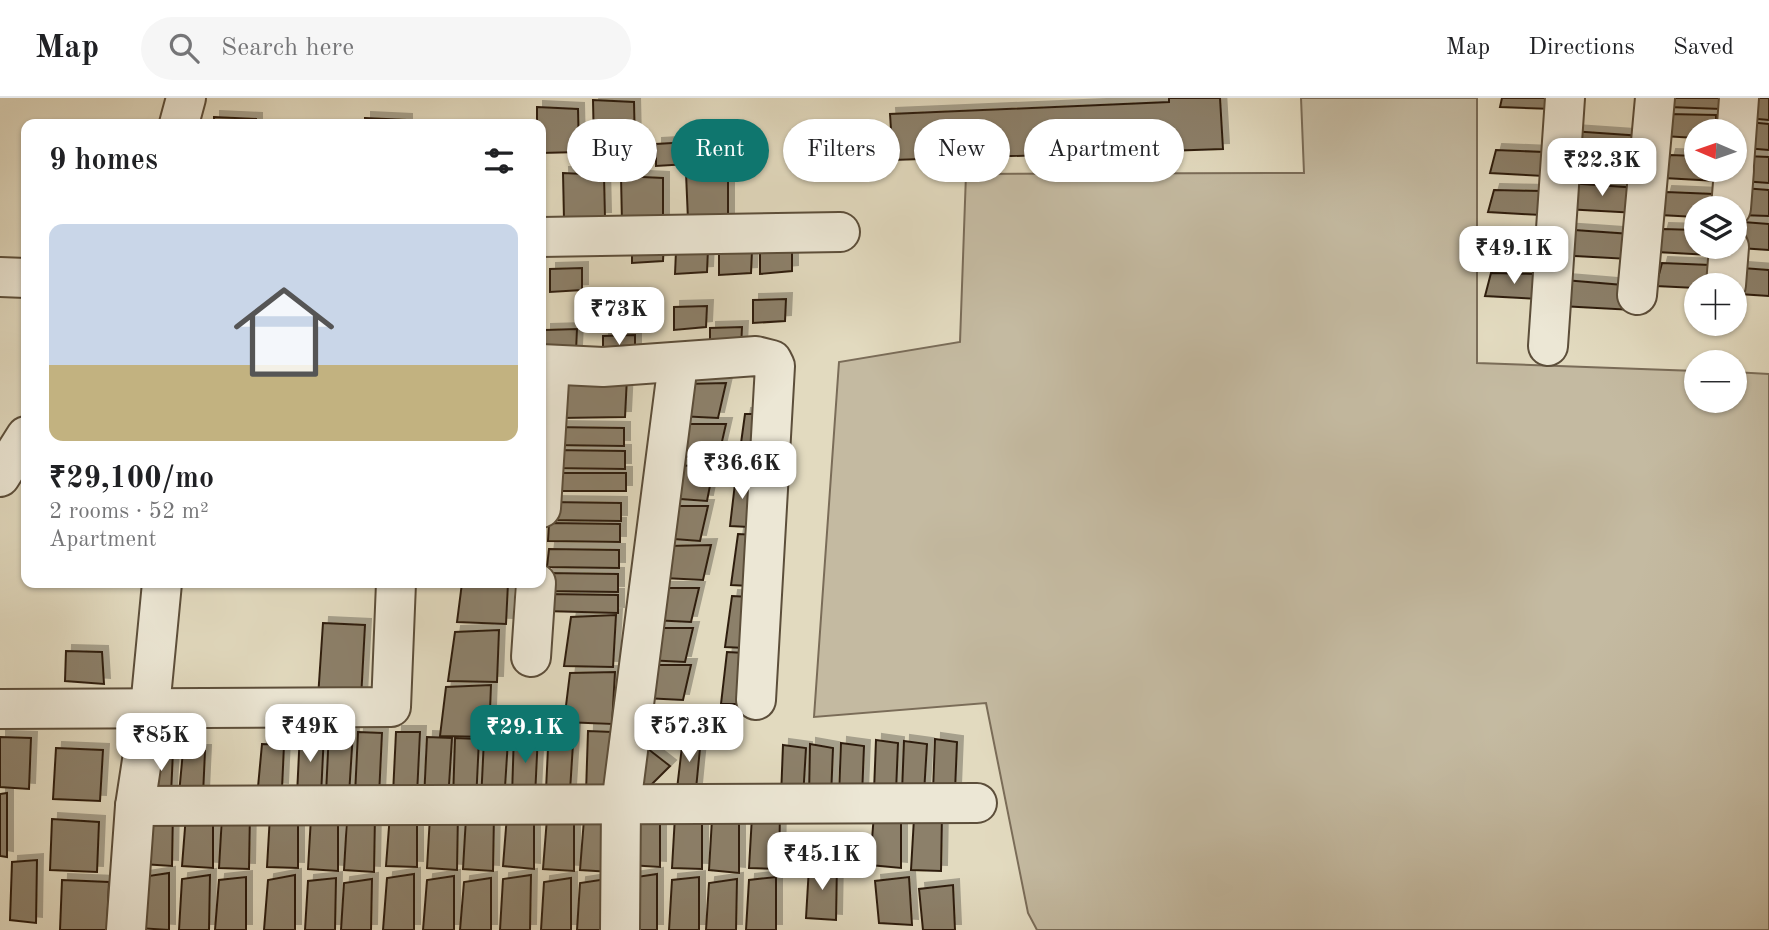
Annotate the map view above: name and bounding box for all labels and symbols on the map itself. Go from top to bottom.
north arrow [1684,119,1746,182]
pin: ₹22.3K [1545,139,1659,198]
pin: ₹49.1K [1457,226,1571,286]
pin: ₹73K [578,288,660,347]
pin: ₹36.6K [685,442,799,501]
pin: ₹49K [269,704,351,764]
pin: ₹57.3K [632,704,746,764]
pin: ₹29.1K [468,706,582,765]
pin: ₹85K [120,714,202,773]
pin: ₹45.1K [765,832,879,892]

